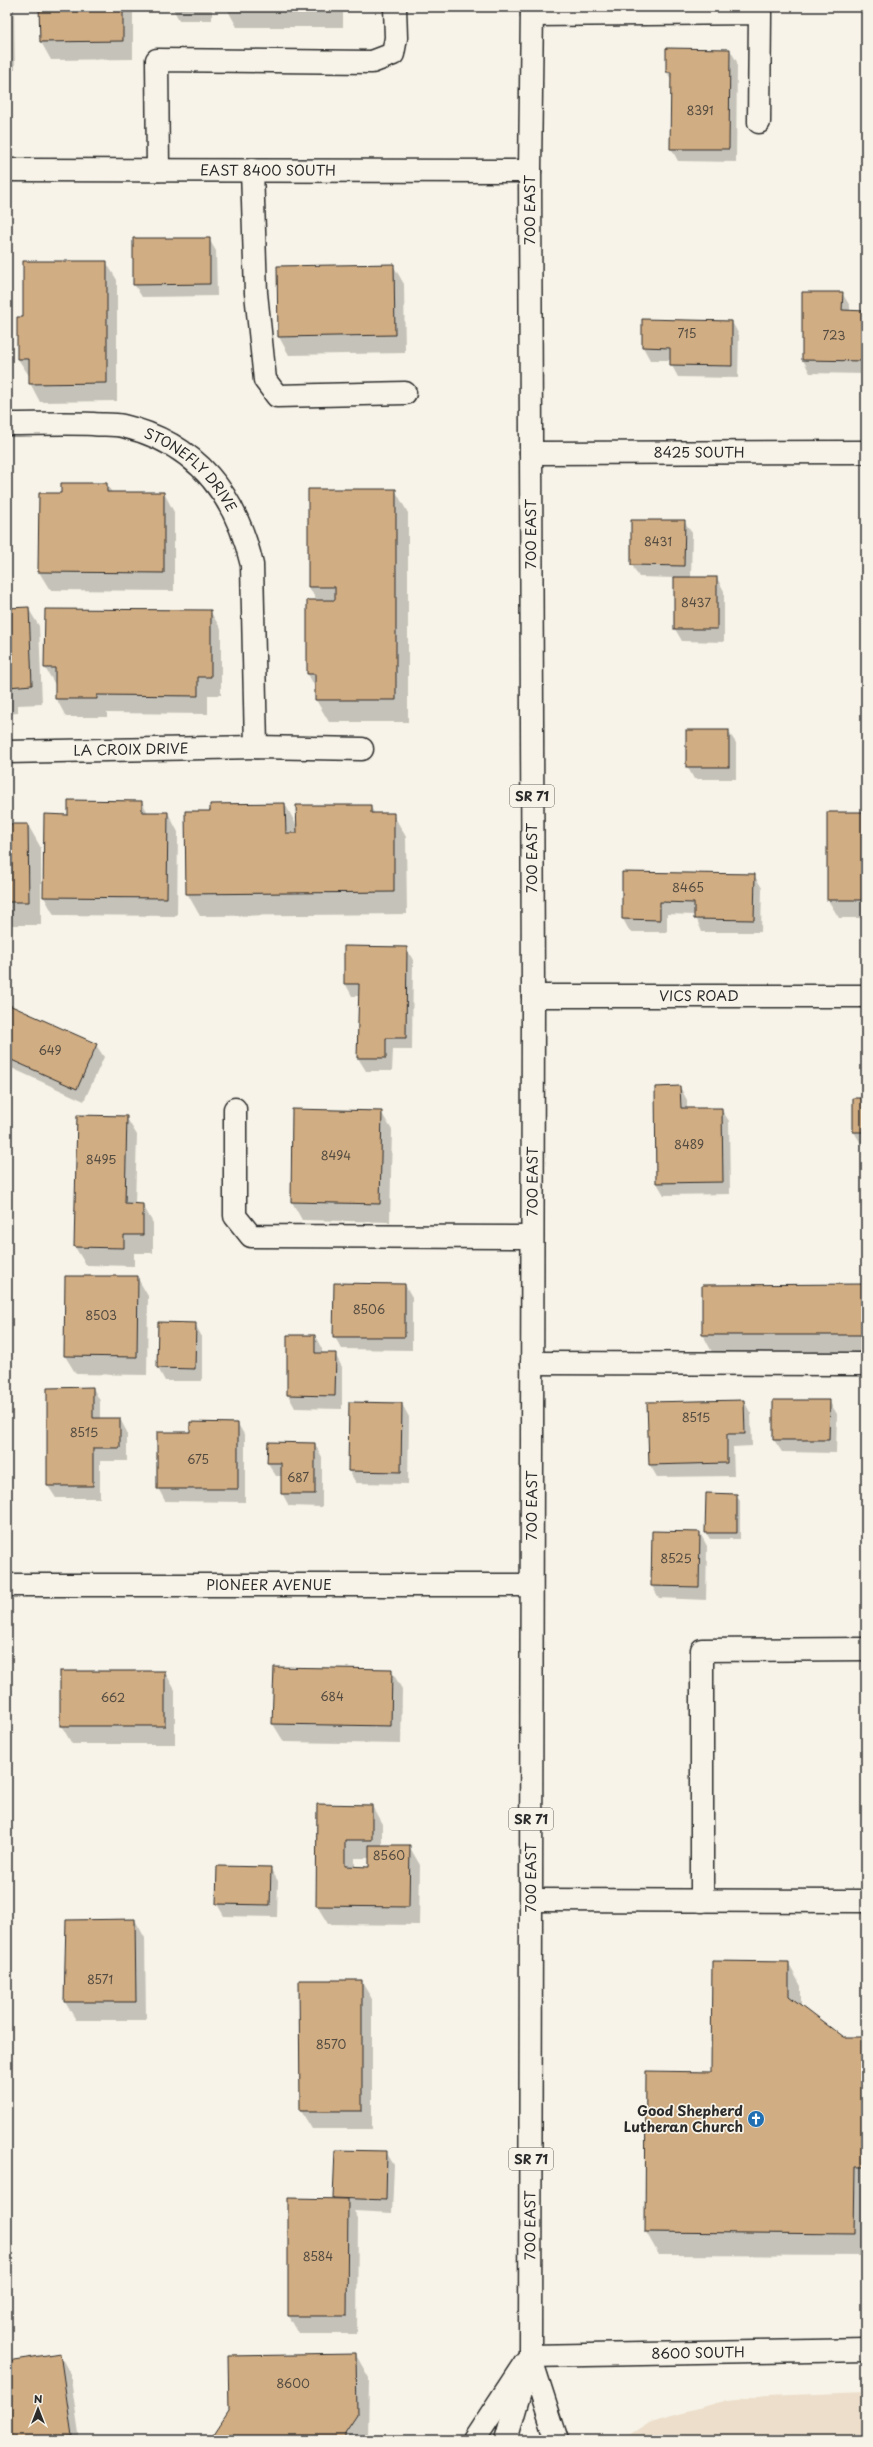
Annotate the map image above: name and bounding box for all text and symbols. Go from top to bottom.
house number: 8391 [687,101,713,119]
street label: EAST 8400 SOUTH [200,159,336,181]
street label: 700 EAST [519,175,540,245]
house number: 715 [678,324,696,342]
house number: 723 [822,326,846,344]
street label: STONEFLY DRIVE [141,422,242,515]
street label: 8425 SOUTH [653,441,745,463]
street label: 700 EAST [520,499,541,569]
house number: 8431 [644,532,672,550]
house number: 8437 [681,593,711,611]
street label: LA CROIX DRIVE [73,737,189,761]
road number: SR 71 [510,785,554,807]
street label: 700 EAST [521,823,542,893]
house number: 8465 [672,878,704,896]
street label: VICS ROAD [659,985,739,1006]
house number: 649 [38,1041,62,1059]
house number: 8489 [674,1135,704,1153]
house number: 8494 [321,1146,351,1164]
street label: 700 EAST [522,1146,543,1216]
house number: 8495 [86,1150,116,1168]
house number: 8506 [353,1300,385,1318]
house number: 8503 [85,1306,117,1324]
house number: 8515 [682,1408,710,1426]
house number: 8515 [70,1423,98,1441]
house number: 675 [187,1450,209,1468]
house number: 687 [287,1468,309,1486]
street label: 700 EAST [521,1470,542,1540]
house number: 8525 [660,1549,692,1567]
street label: PIONEER AVENUE [206,1574,332,1595]
house number: 684 [320,1687,344,1705]
house number: 662 [101,1688,125,1706]
road number: SR 71 [509,1808,553,1830]
street label: 700 EAST [520,1842,541,1912]
house number: 8560 [373,1846,405,1864]
house number: 8571 [87,1970,113,1988]
house number: 8570 [316,2035,346,2053]
place label: Good Shepherd Lutheran Church [624,2100,743,2137]
church icon: Good Shepherd Lutheran Church [746,2109,766,2129]
road number: SR 71 [509,2148,553,2170]
street label: 700 EAST [519,2190,540,2260]
house number: 8584 [303,2247,333,2265]
street label: 8600 SOUTH [651,2341,745,2364]
house number: 8600 [276,2374,310,2392]
north arrow [18,2389,58,2429]
text: N [34,2390,43,2407]

